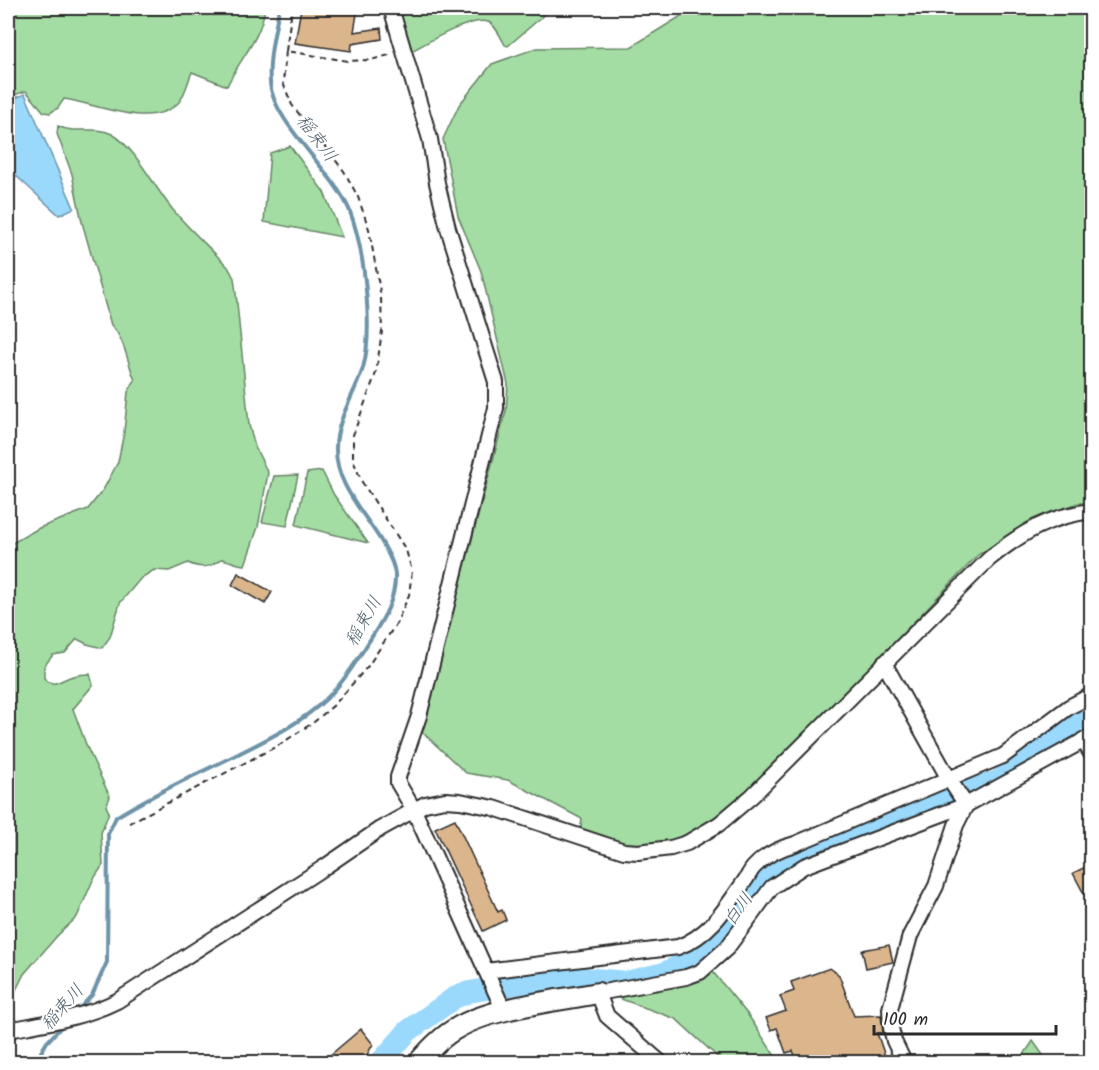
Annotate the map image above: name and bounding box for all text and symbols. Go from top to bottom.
water label: 稲束川 [288,109,344,169]
water label: 稲束川 [338,591,390,652]
water label: 白川 [717,887,762,933]
water label: 稲束川 [34,978,92,1038]
scale bar [874,998,1056,1036]
text: 100 m [883,1006,928,1035]

